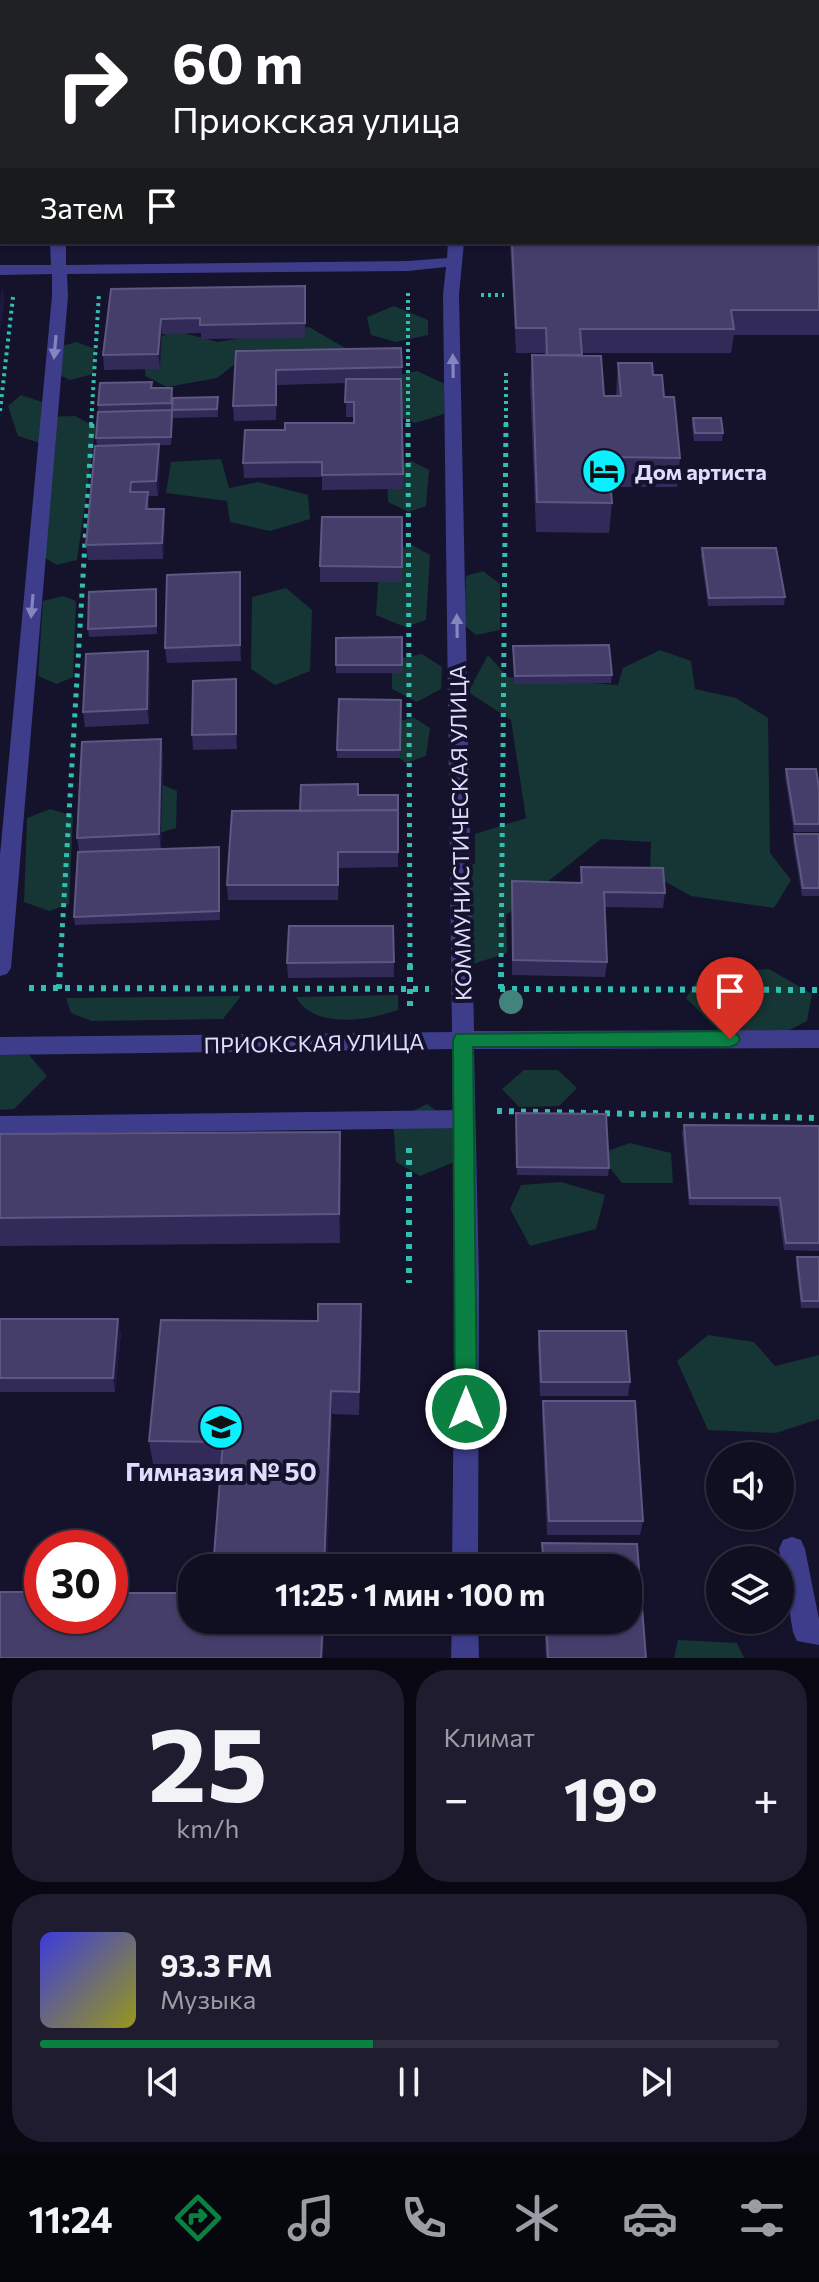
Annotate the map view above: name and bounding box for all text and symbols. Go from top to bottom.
text: 60 m [172,27,303,96]
icon: right [40,32,144,136]
text: Приокская улица [172,96,461,140]
icon: arrive [140,184,184,228]
text: Затем [40,188,124,225]
one-way arrow [48,335,61,360]
one-way arrow [447,353,459,378]
hotel icon: Дом артиста [580,447,628,495]
place label: Дом артиста [635,458,767,485]
one-way arrow [25,594,38,619]
one-way arrow [451,613,463,638]
street label: КОММУНИСТИЧЕСКАЯ УЛИЦА [444,665,476,1001]
pin [696,957,764,1039]
icon: arrive [708,969,752,1013]
street label: ПРИОКСКАЯ УЛИЦА [203,1028,425,1058]
position arrow [424,1367,508,1451]
school or university icon: Гимназия № 50 [197,1403,245,1451]
map controls [706,1442,794,1634]
button: sound [706,1442,794,1530]
place label: Гимназия № 50 [125,1455,317,1486]
speed limit sign: 30 [24,1530,128,1634]
button: layers [706,1546,794,1634]
text: 11:25 · 1 мин · 100 m [275,1575,545,1612]
text: 25 [148,1696,268,1823]
text: Климат [444,1721,535,1752]
text: 19° [564,1760,658,1833]
text: − [444,1770,469,1824]
text: + [753,1770,779,1824]
text: km/h [176,1812,239,1843]
text: 93.3 FM [160,1946,273,1983]
text: Музыка [160,1983,256,2014]
icon: previous [141,2060,185,2104]
icon: pause [387,2060,431,2104]
icon: next [634,2060,678,2104]
icon: directions [170,2190,226,2246]
icon: music [283,2190,339,2246]
icon: phone [396,2190,452,2246]
icon: climate [509,2190,565,2246]
icon: car [622,2190,678,2246]
icon: filters [734,2190,790,2246]
text: 11:24 [28,2196,113,2240]

